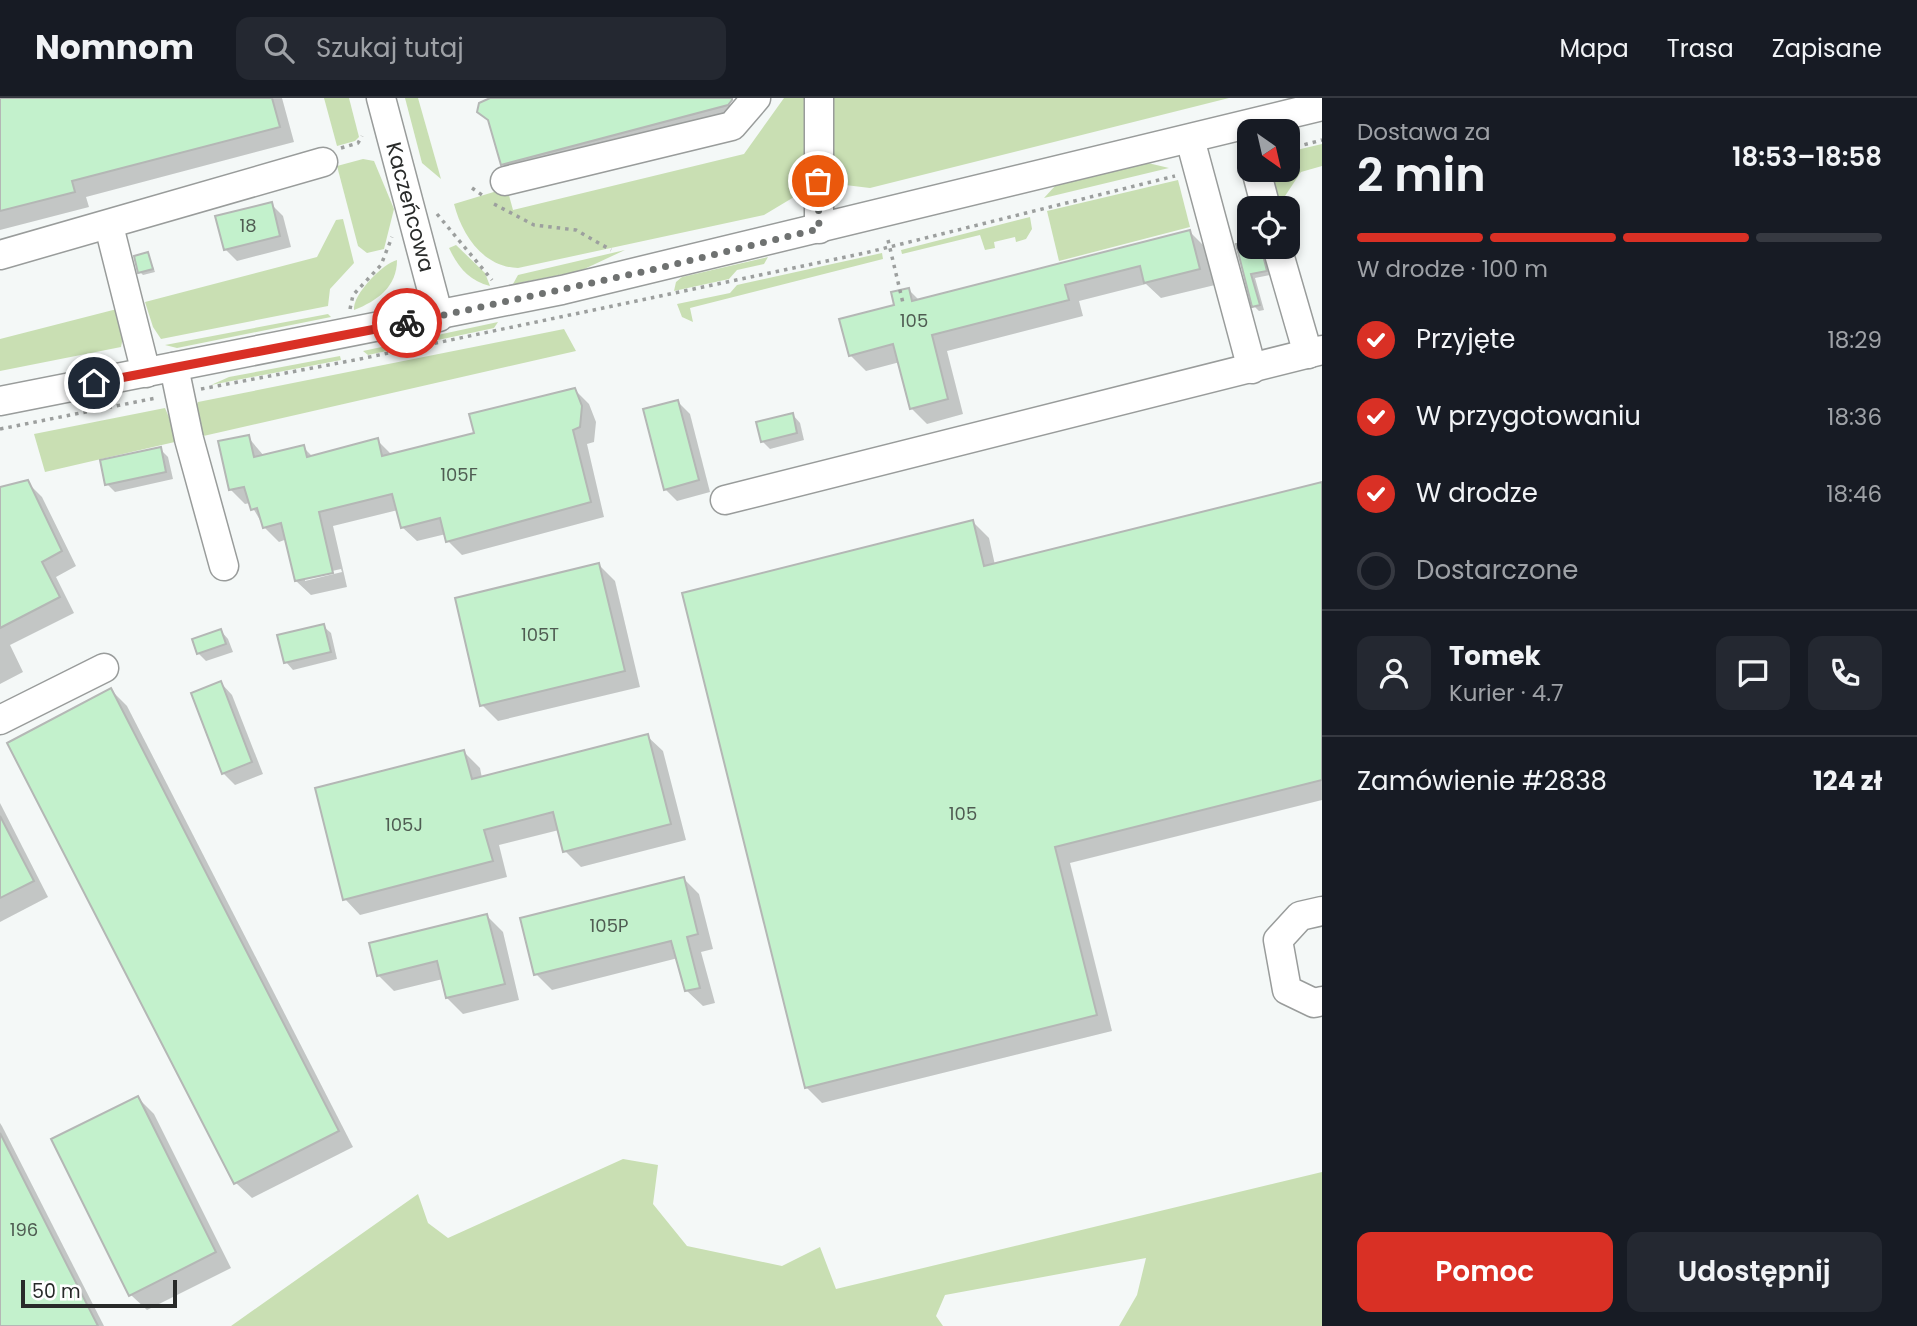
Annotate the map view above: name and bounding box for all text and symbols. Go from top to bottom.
search box [236,17,726,80]
text: Nomnom [35,24,194,71]
icon: search [260,29,298,67]
text: Szukaj tutaj [316,30,464,66]
text: Mapa [1559,32,1629,65]
text: Trasa [1667,32,1734,65]
text: Zapisane [1772,32,1882,65]
text: Dostawa za [1357,116,1490,148]
north arrow [1237,119,1300,182]
map controls [1237,119,1300,259]
street label: Kaczeńcowa [379,139,442,275]
text: 18:53–18:58 [1732,139,1882,175]
text: 2 min [1357,143,1486,207]
pin [788,151,848,211]
icon: bag [799,162,837,200]
button: locate [1237,196,1300,259]
house number: 18 [239,213,257,238]
text: W drodze · 100 m [1357,253,1548,285]
courier [372,288,442,358]
icon: bike [388,304,426,342]
house number: 105 [900,308,928,333]
icon: check [1357,321,1395,359]
text: Przyjęte [1416,321,1515,357]
text: 18:29 [1828,324,1882,356]
pin [64,353,124,413]
icon: home [75,364,113,402]
icon: check [1357,398,1395,436]
text: W przygotowaniu [1416,398,1641,434]
text: 18:36 [1827,401,1882,433]
house number: 105F [440,462,478,487]
icon: check [1357,475,1395,513]
text: W drodze [1416,475,1538,511]
text: 18:46 [1826,478,1882,510]
text: Dostarczone [1416,552,1578,588]
house number: 105T [521,622,559,647]
button: person [1357,636,1431,710]
button: chat [1716,636,1790,710]
button: phone [1808,636,1882,710]
text: Tomek [1449,638,1541,674]
text: Kurier · 4.7 [1449,677,1564,709]
text: Zamówienie #2838 [1357,763,1607,799]
text: 124 zł [1813,763,1882,799]
house number: 105 [949,801,977,826]
house number: 105J [385,812,423,837]
house number: 105P [590,913,628,938]
house number: 196 [10,1217,38,1242]
button: Pomoc [1357,1232,1613,1312]
button: Udostępnij [1627,1232,1882,1312]
scale bar [21,1277,177,1309]
text: 50 m [32,1278,81,1305]

